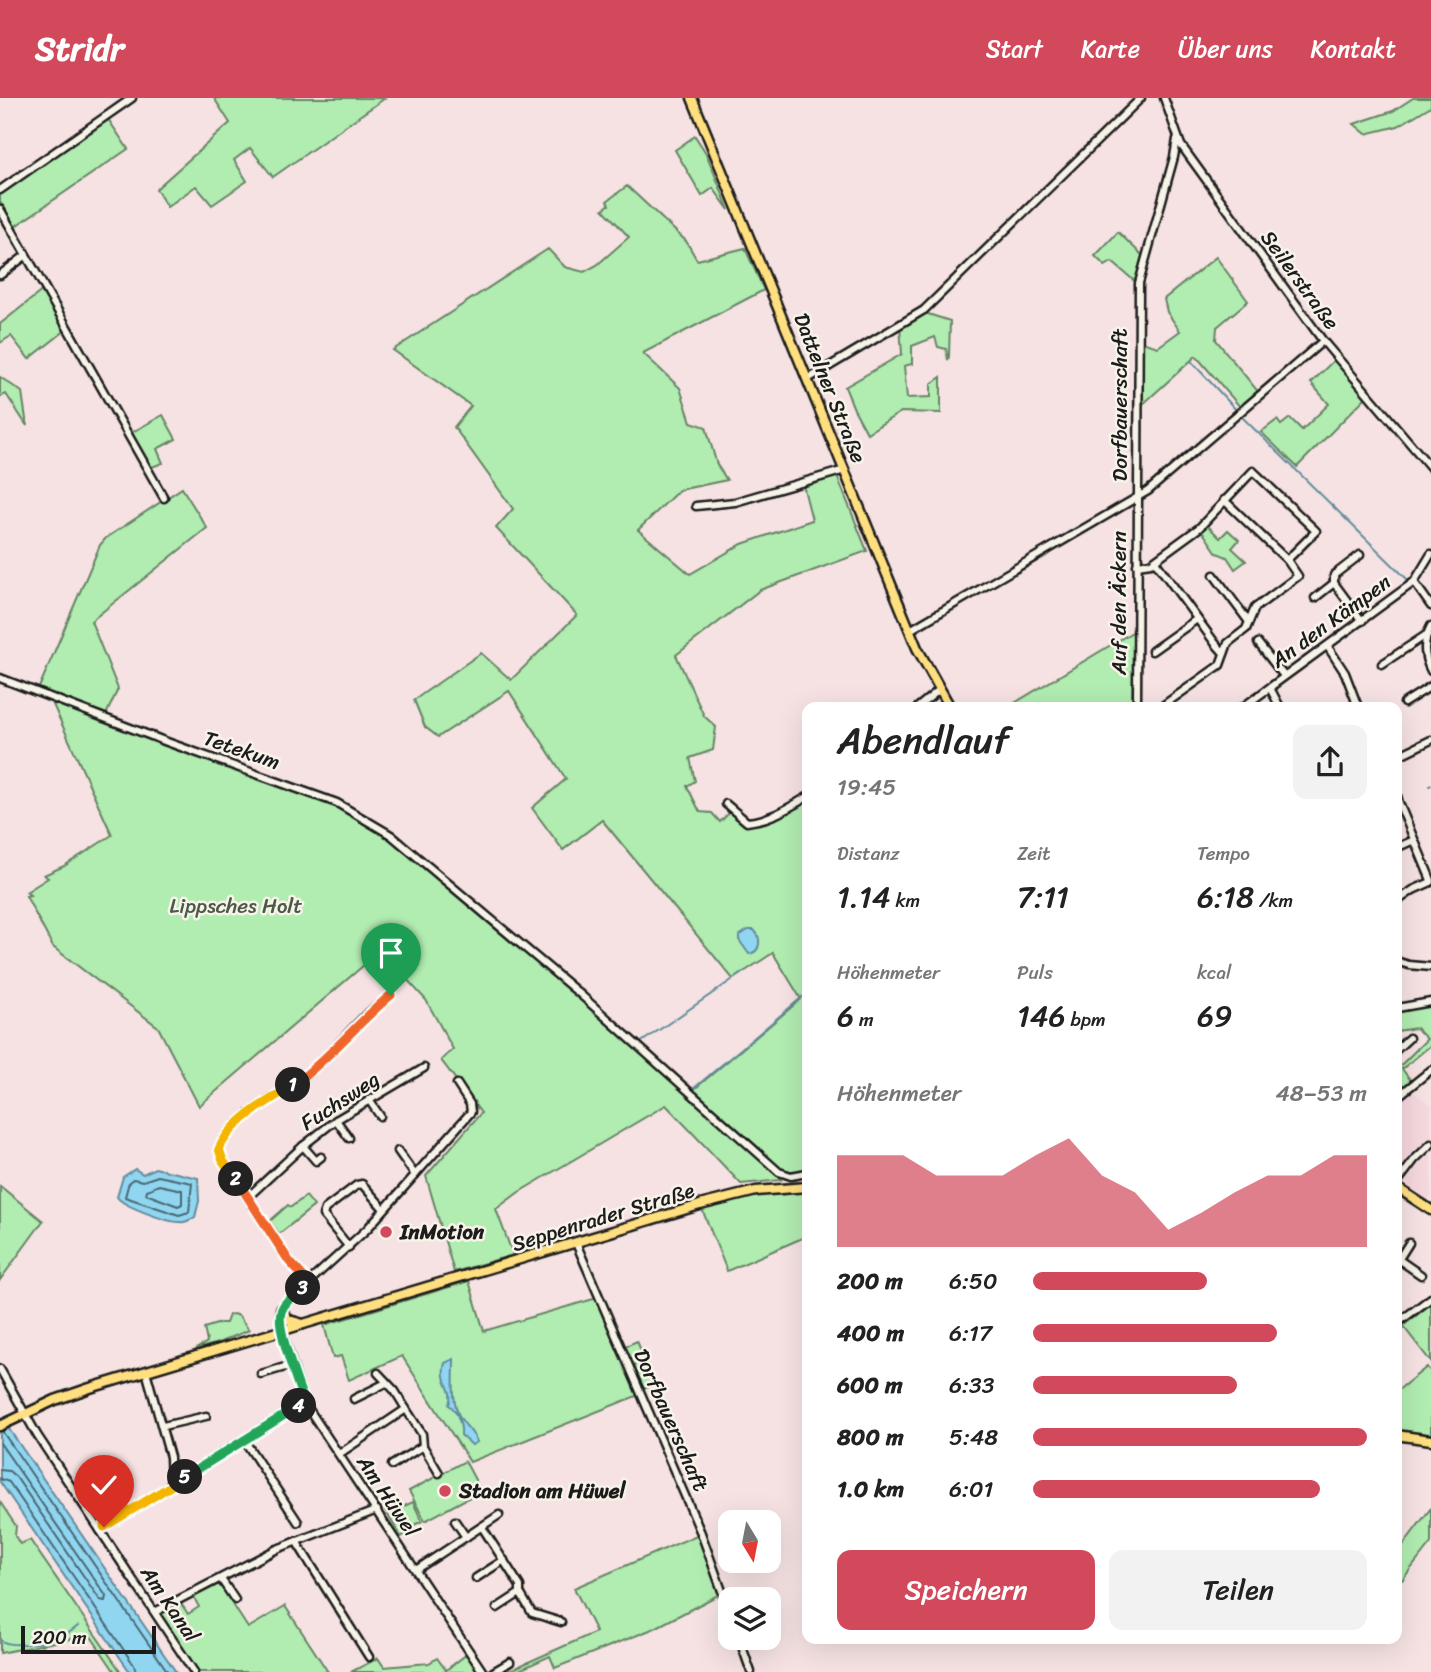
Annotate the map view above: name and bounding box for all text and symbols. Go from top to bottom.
text: Stridr [35,20,124,78]
text: Start [986,28,1043,70]
text: Karte [1081,28,1140,70]
text: Über uns [1178,28,1273,70]
text: Kontakt [1311,28,1396,70]
street label: Seilerstraße [1250,222,1350,339]
street label: Dattelner Straße [782,307,878,469]
street label: Dorfbauerschaft [1101,328,1139,481]
street label: Auf den Äckern [1100,531,1138,676]
street label: An den Kämpen [1262,564,1400,679]
text: Abendlauf [837,707,1010,774]
street label: Tetekum [198,719,286,781]
button: share [1293,725,1367,799]
text: 19:45 [837,767,896,808]
text: Distanz [837,837,900,870]
text: Zeit [1017,837,1051,870]
text: Tempo [1197,837,1250,870]
text: 1.14 [837,870,891,924]
text: 7:11 [1017,870,1069,924]
text: 6:18 [1197,870,1254,924]
text: km [891,884,920,917]
text: /km [1254,884,1293,917]
park label: Lippsches Holt [169,887,303,925]
pin [361,923,421,995]
icon: arrive [372,934,410,972]
text: Höhenmeter [837,956,940,989]
text: Puls [1017,956,1053,989]
text: kcal [1197,956,1232,989]
text: 6 [837,989,854,1043]
text: 146 [1017,989,1066,1043]
text: 69 [1197,989,1232,1043]
text: m [854,1003,874,1036]
text: bpm [1066,1003,1106,1036]
street label: Fuchsweg [292,1061,388,1141]
pin: 1 [276,1068,310,1102]
text: 1 [288,1068,297,1101]
text: Höhenmeter [837,1073,961,1114]
text: 48–53 m [1275,1073,1367,1114]
pin: 2 [218,1162,254,1196]
text: 2 [230,1162,241,1195]
street label: Seppenrader Straße [507,1171,699,1263]
place label: InMotion [399,1213,485,1251]
marker: InMotion [378,1224,394,1240]
text: 200 m [837,1261,903,1302]
text: 6:50 [949,1261,998,1302]
pin: 3 [286,1270,320,1306]
text: 3 [297,1271,308,1304]
text: 400 m [837,1313,904,1354]
text: 6:17 [949,1313,992,1354]
street label: Dorfbauerschaft [623,1342,720,1498]
text: 600 m [837,1365,903,1406]
text: 6:33 [949,1365,994,1406]
pin: 4 [282,1388,316,1424]
text: 4 [293,1389,304,1422]
text: 800 m [837,1417,904,1458]
text: 5:48 [949,1417,998,1458]
street label: Am Hüwel [346,1446,430,1546]
pin [74,1455,134,1527]
pin: 5 [168,1460,202,1494]
text: 5 [179,1460,190,1493]
icon: check [85,1466,123,1504]
text: 1.0 km [837,1469,904,1510]
text: 6:01 [949,1469,993,1510]
place label: Stadion am Hüwel [458,1472,627,1510]
marker: Stadion am Hüwel [437,1483,453,1499]
north arrow [718,1510,780,1573]
map controls [718,1510,781,1650]
button: Speichern [837,1550,1095,1630]
button: Teilen [1109,1550,1367,1630]
street label: Am Kanal [129,1557,211,1651]
button: layers [718,1587,781,1650]
text: 200 m [32,1621,87,1654]
scale bar [21,1623,156,1655]

